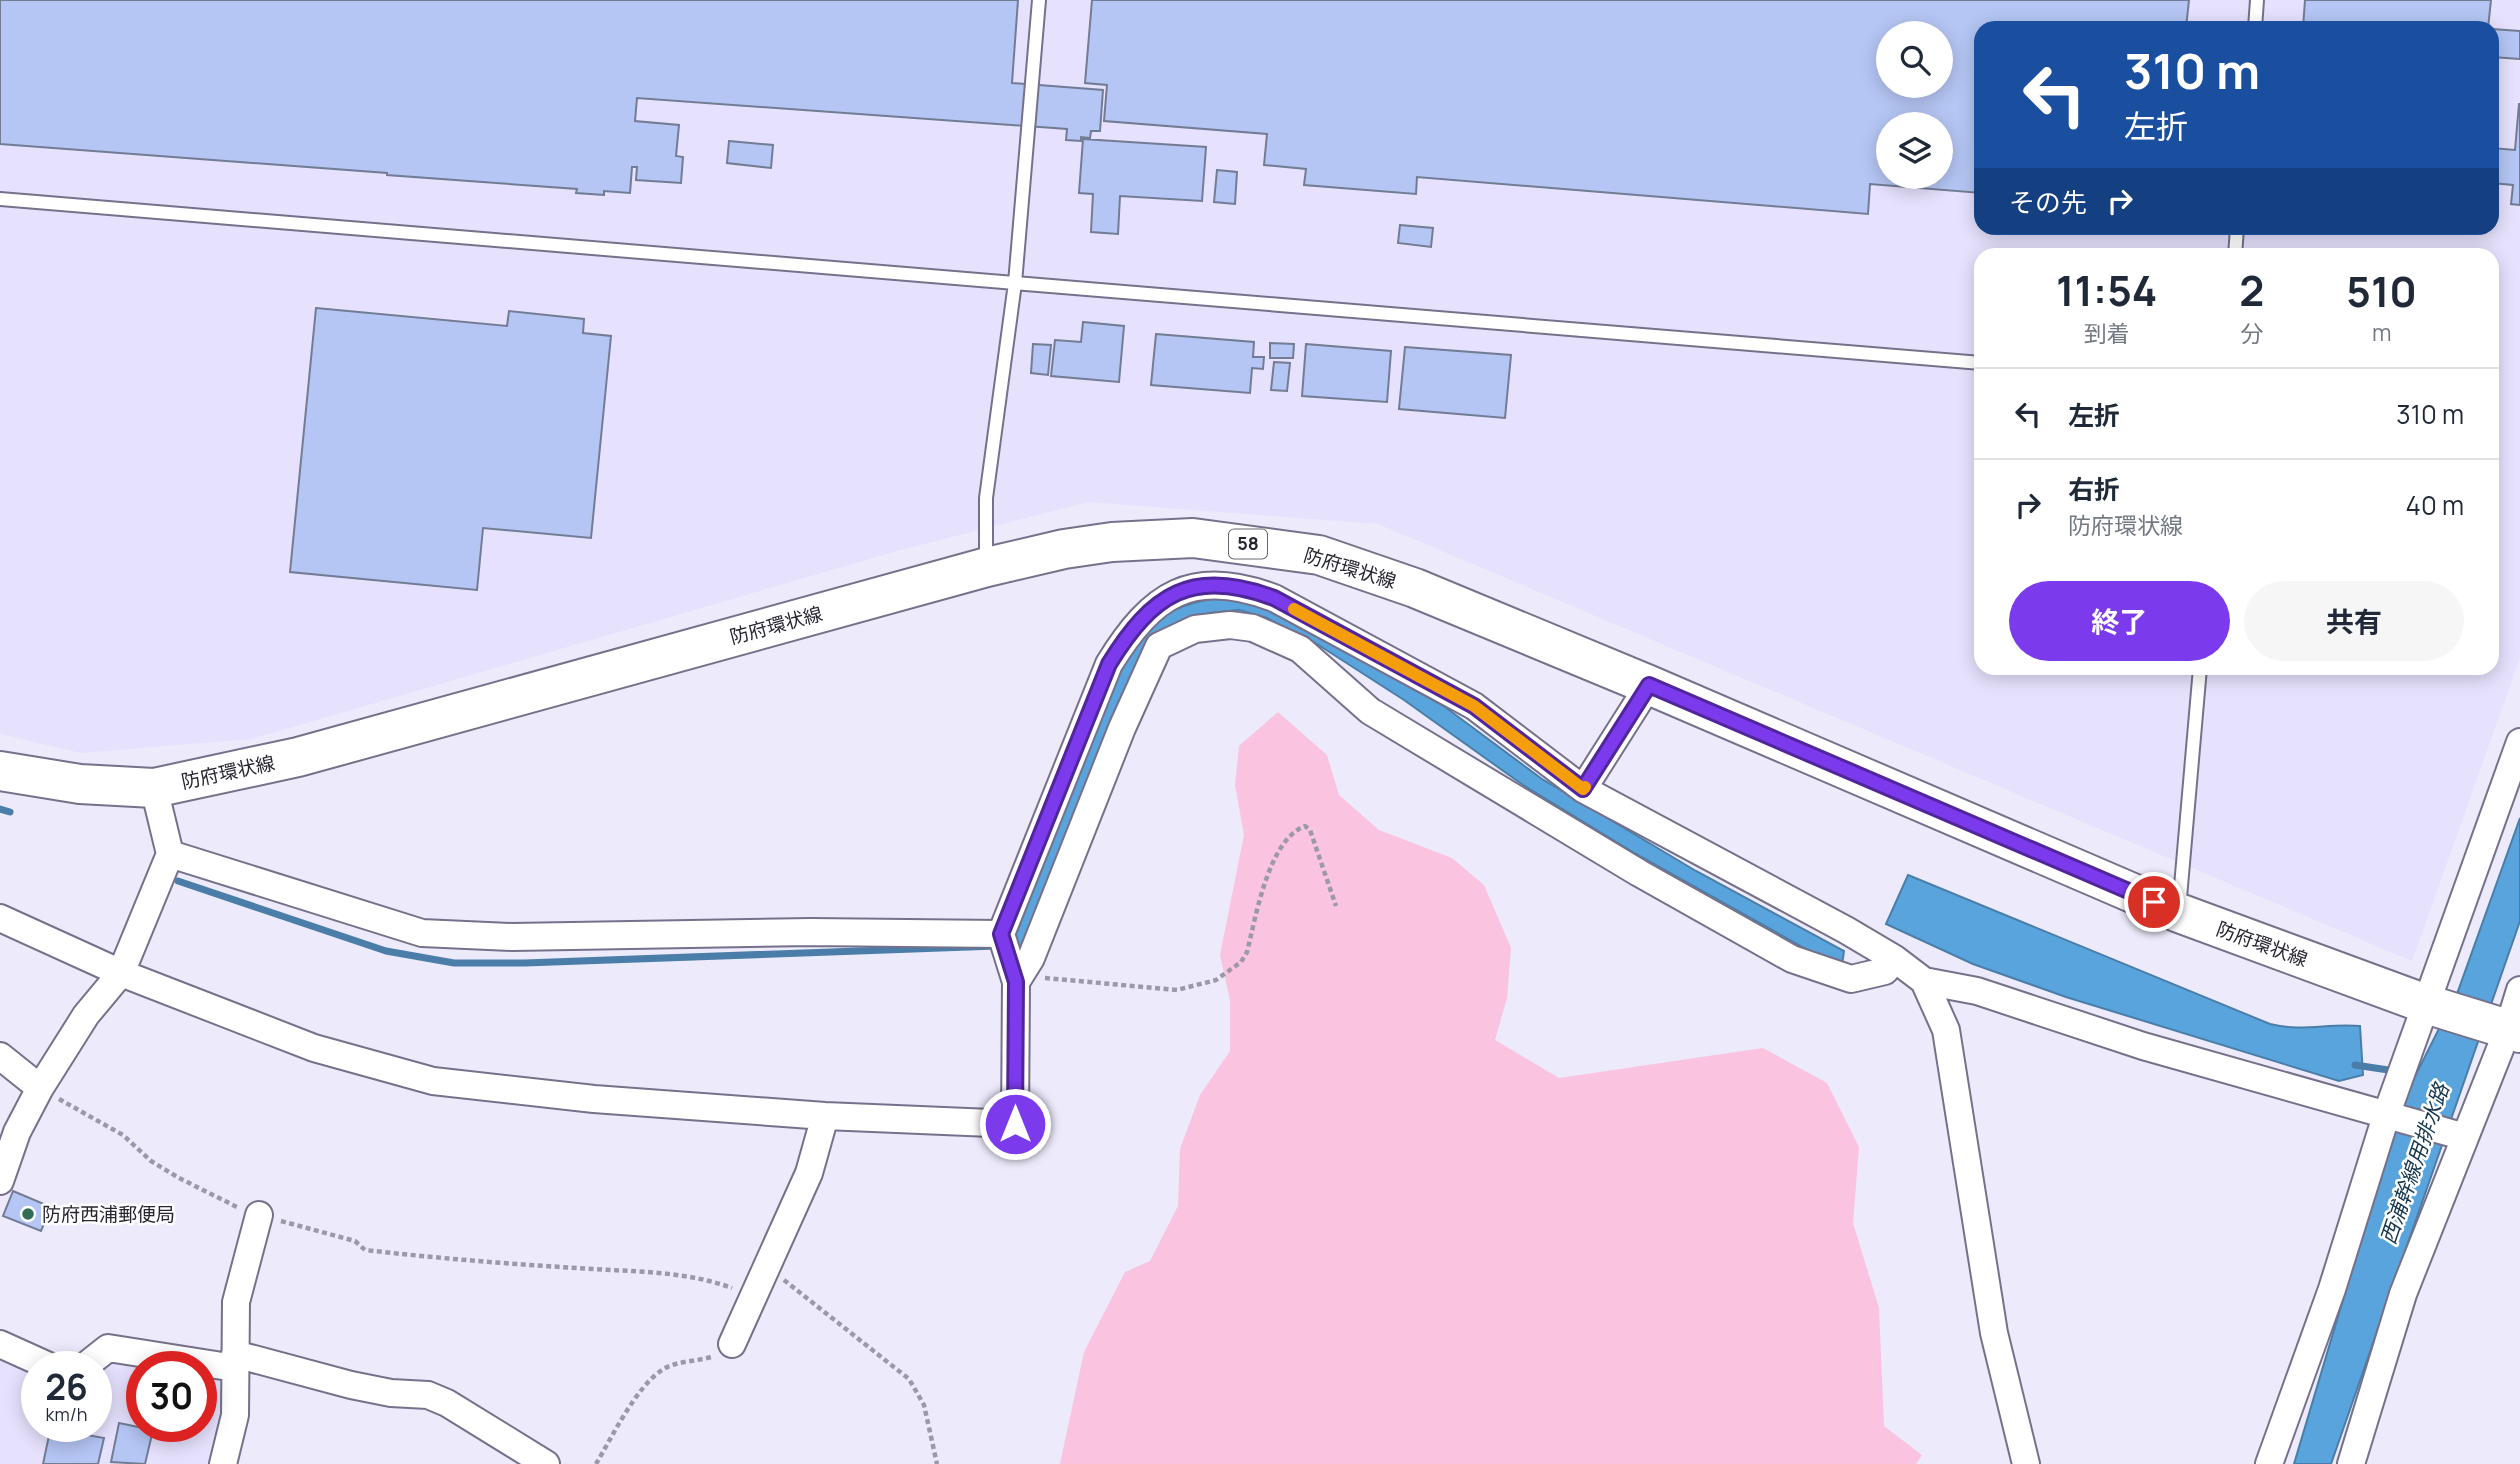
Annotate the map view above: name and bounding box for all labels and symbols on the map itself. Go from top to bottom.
road number: 58 [1229,530,1267,558]
street label: 防府環状線 [1301,542,1399,594]
street label: 防府環状線 [727,600,825,650]
street label: 防府環状線 [179,749,277,795]
pin [2124,872,2184,932]
street label: 防府環状線 [2213,916,2311,972]
water label: 西浦幹線用排水路 [2373,1078,2455,1248]
position arrow [978,1087,1052,1161]
place label: 防府西浦郵便局 [42,1201,175,1227]
marker: 防府西浦郵便局 [20,1206,36,1222]
speed limit sign: 30 [126,1351,217,1442]

